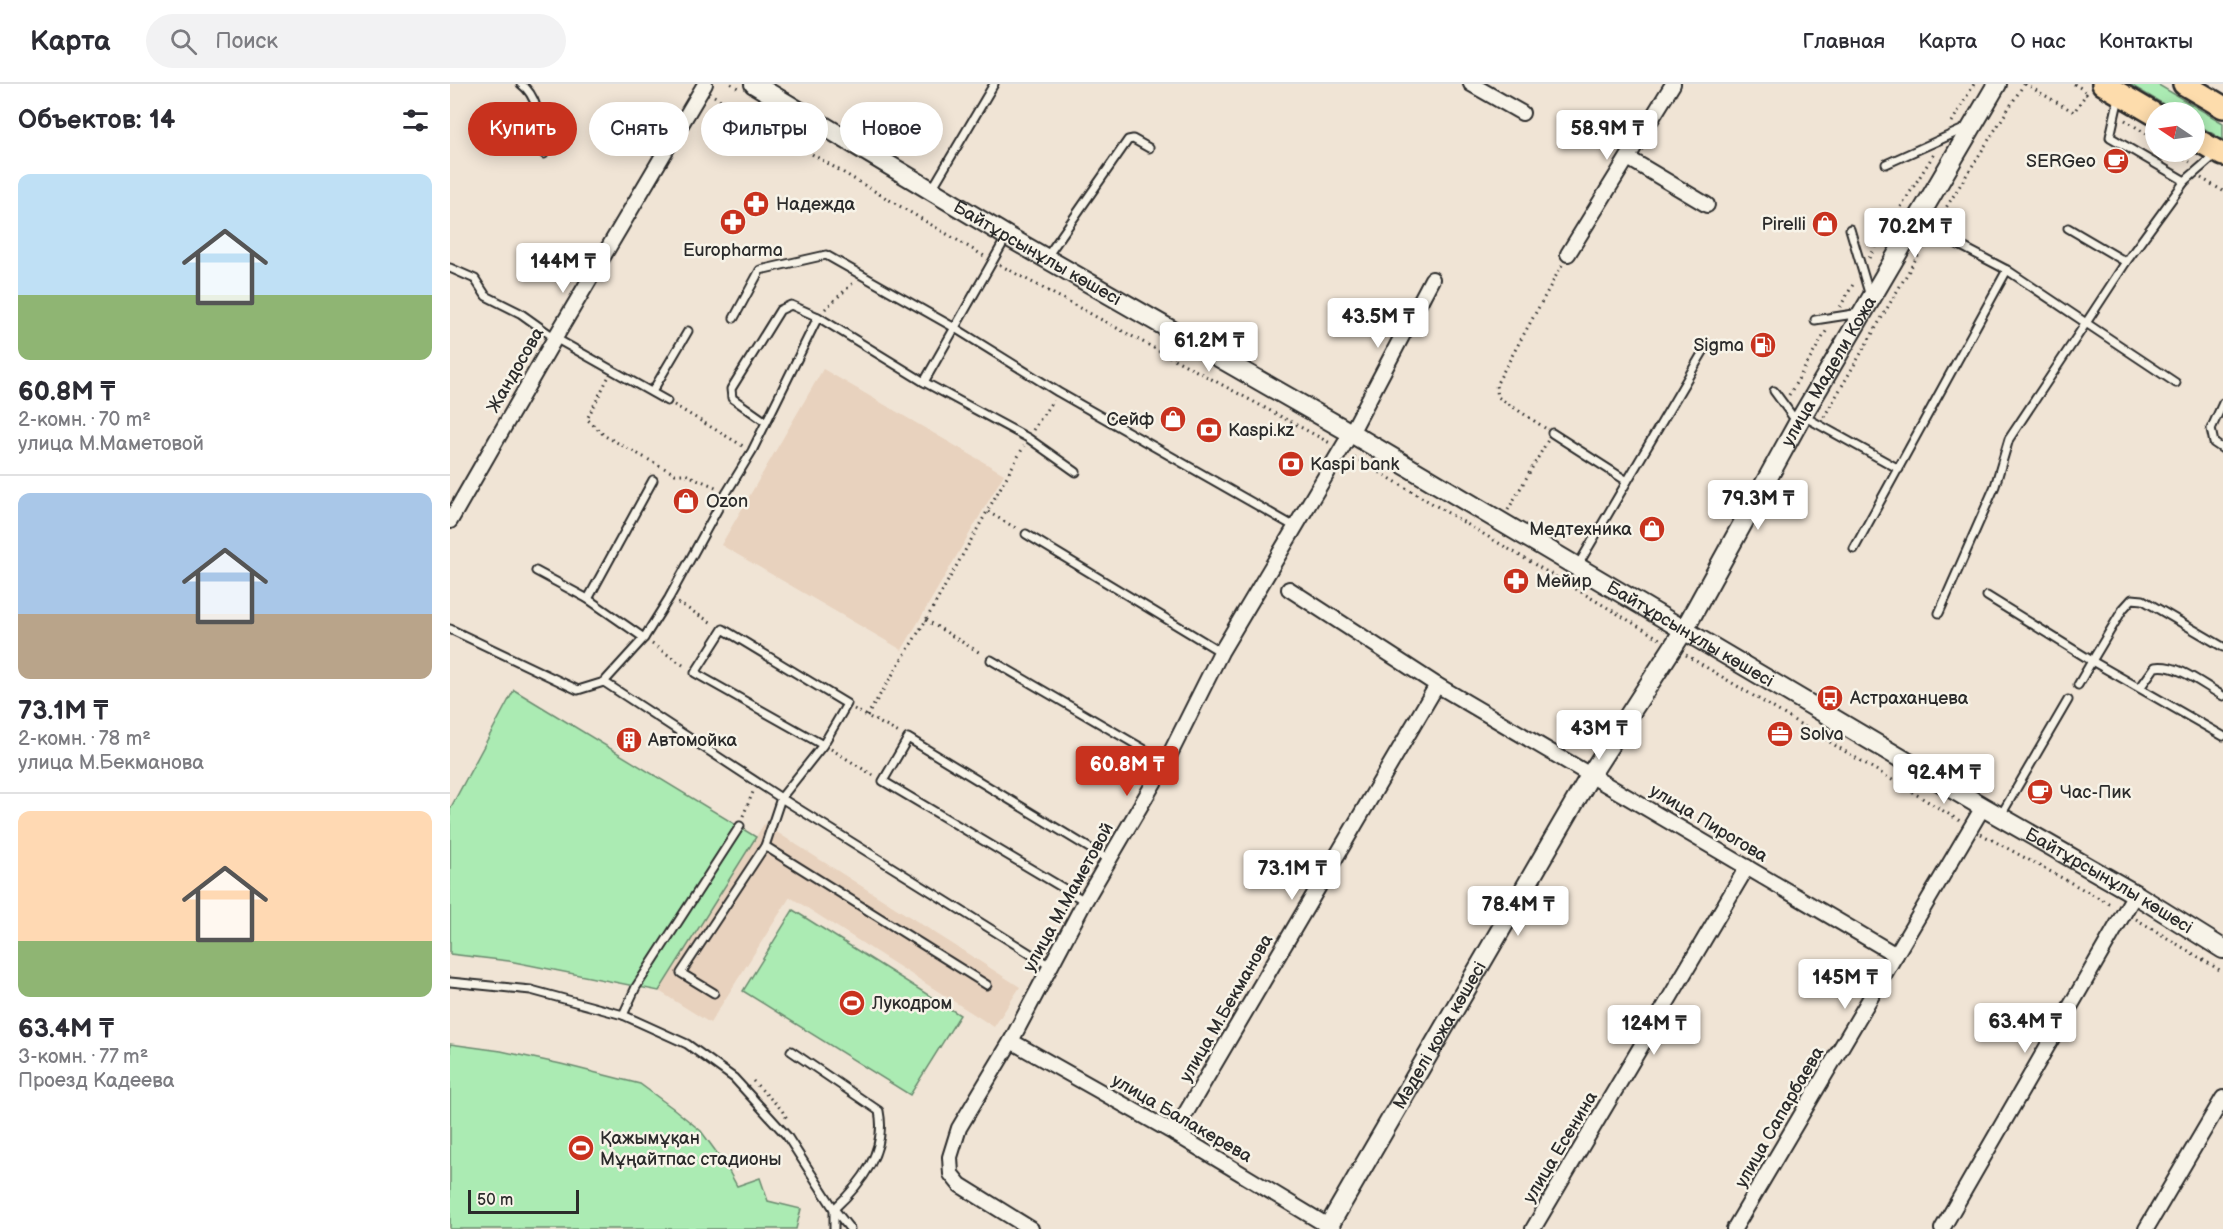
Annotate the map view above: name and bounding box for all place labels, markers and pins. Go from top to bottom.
pin: 58.9M ₸ [1552,110,1662,161]
cafe icon: SERGeo [2101,146,2131,176]
place label: SERGeo [2026,151,2096,172]
pharmacy icon: Надежда [741,189,771,219]
place label: Надежда [776,194,855,215]
pharmacy icon: Europharma [718,207,748,237]
pin: 70.2M ₸ [1860,208,1970,259]
shop icon: Pirelli [1810,209,1840,239]
place label: Pirelli [1761,214,1806,235]
place label: Europharma [683,240,783,261]
pin: 144M ₸ [514,243,612,294]
pin: 43.5M ₸ [1323,298,1433,349]
pin: 61.2M ₸ [1154,322,1264,373]
fuel station icon: Sigma [1748,330,1778,360]
place label: Sigma [1693,335,1744,356]
shop icon: Сейф [1158,404,1188,434]
place label: Сейф [1106,409,1154,430]
bank icon: Kaspi.kz [1194,415,1224,445]
place label: Kaspi.kz [1228,420,1294,441]
bank icon: Kaspi bank [1276,449,1306,479]
place label: Kaspi bank [1310,454,1399,475]
pin: 79.3M ₸ [1703,480,1813,531]
shop icon: Ozon [671,486,701,516]
place label: Ozon [706,491,748,512]
shop icon: Медтехника [1637,514,1667,544]
place label: Медтехника [1529,519,1632,540]
pharmacy icon: Мейир [1501,566,1531,596]
place label: Мейир [1536,571,1592,592]
bus stop icon: Астраханцева [1815,683,1845,713]
place label: Астраханцева [1849,688,1969,709]
pin: 43M ₸ [1557,710,1641,761]
office icon: Solva [1765,719,1795,749]
place label: Solva [1800,724,1844,745]
building icon: Автомойка [614,725,644,755]
place label: Автомойка [647,730,738,751]
pin: 60.8M ₸ [1072,746,1182,797]
pin: 92.4M ₸ [1889,754,1999,805]
cafe icon: Час-Пик [2025,777,2055,807]
place label: Час-Пик [2060,782,2132,803]
pin: 73.1M ₸ [1237,850,1347,901]
pin: 78.4M ₸ [1463,886,1573,937]
pin: 145M ₸ [1796,959,1894,1010]
sports icon: Лукодром [837,988,867,1018]
place label: Лукодром [871,993,952,1014]
pin: 63.4M ₸ [1970,1003,2080,1054]
pin: 124M ₸ [1605,1005,1703,1056]
place label: Қажымұқан Мұңайтпас стадионы [600,1128,782,1170]
sports icon: Қажымұқан Мұңайтпас стадионы [566,1133,596,1163]

